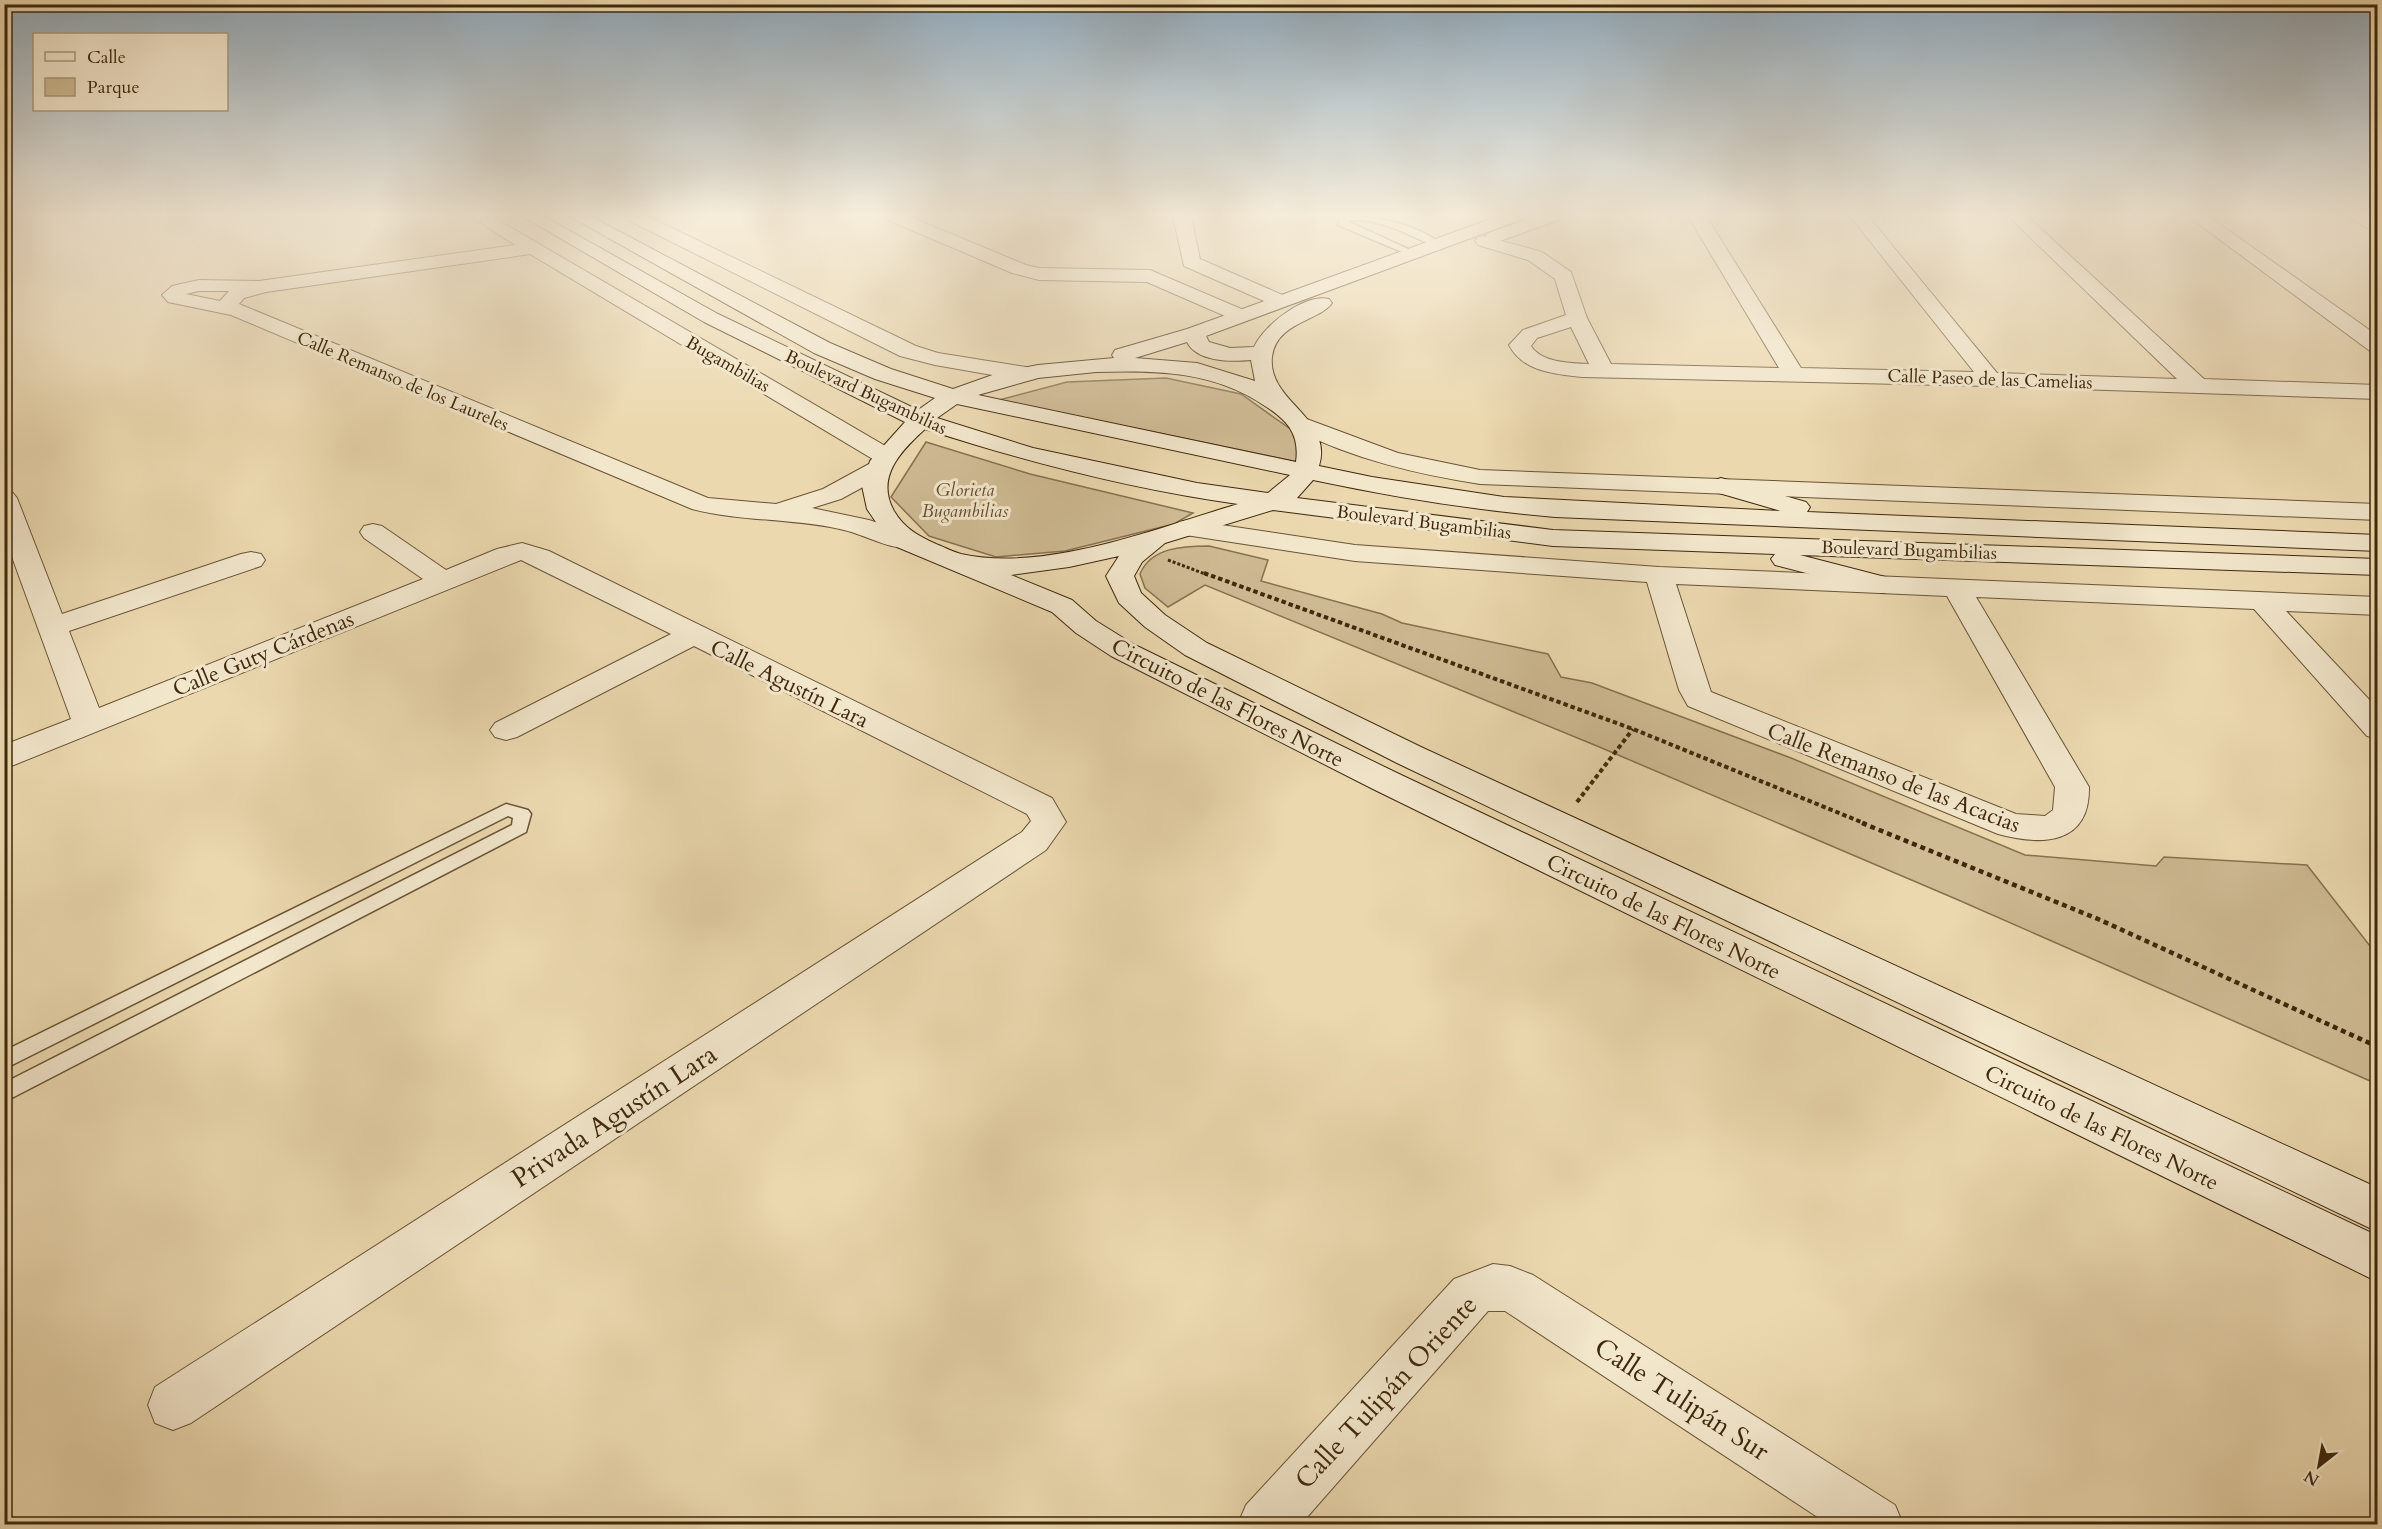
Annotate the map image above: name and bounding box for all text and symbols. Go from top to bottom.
legend [33,33,228,111]
text: Calle [87,45,126,70]
text: Parque [87,75,140,100]
street label: Calle Remanso de los Laureles [293,325,513,438]
street label: Bugambilias [681,330,774,399]
street label: Boulevard Bugambilias [781,344,951,441]
street label: Calle Paseo de las Camelias [1887,363,2093,396]
park label: Glorieta Bugambilias [922,478,1008,524]
street label: Boulevard Bugambilias [1335,499,1513,546]
street label: Boulevard Bugambilias [1821,535,1997,566]
street label: Calle Guty Cárdenas [168,604,358,704]
street label: Circuito de las Flores Norte [1106,631,1349,775]
street label: Calle Agustín Lara [705,633,874,735]
street label: Calle Remanso de las Acacias [1763,716,2024,840]
street label: Circuito de las Flores Norte [1541,847,1786,987]
street label: Privada Agustín Lara [504,1036,725,1197]
street label: Circuito de las Flores Norte [1979,1058,2224,1198]
street label: Calle Tulipán Oriente [1287,1287,1486,1497]
street label: Calle Tulipán Sur [1587,1329,1776,1470]
north arrow [2289,1436,2349,1496]
text: N [2300,1465,2323,1491]

